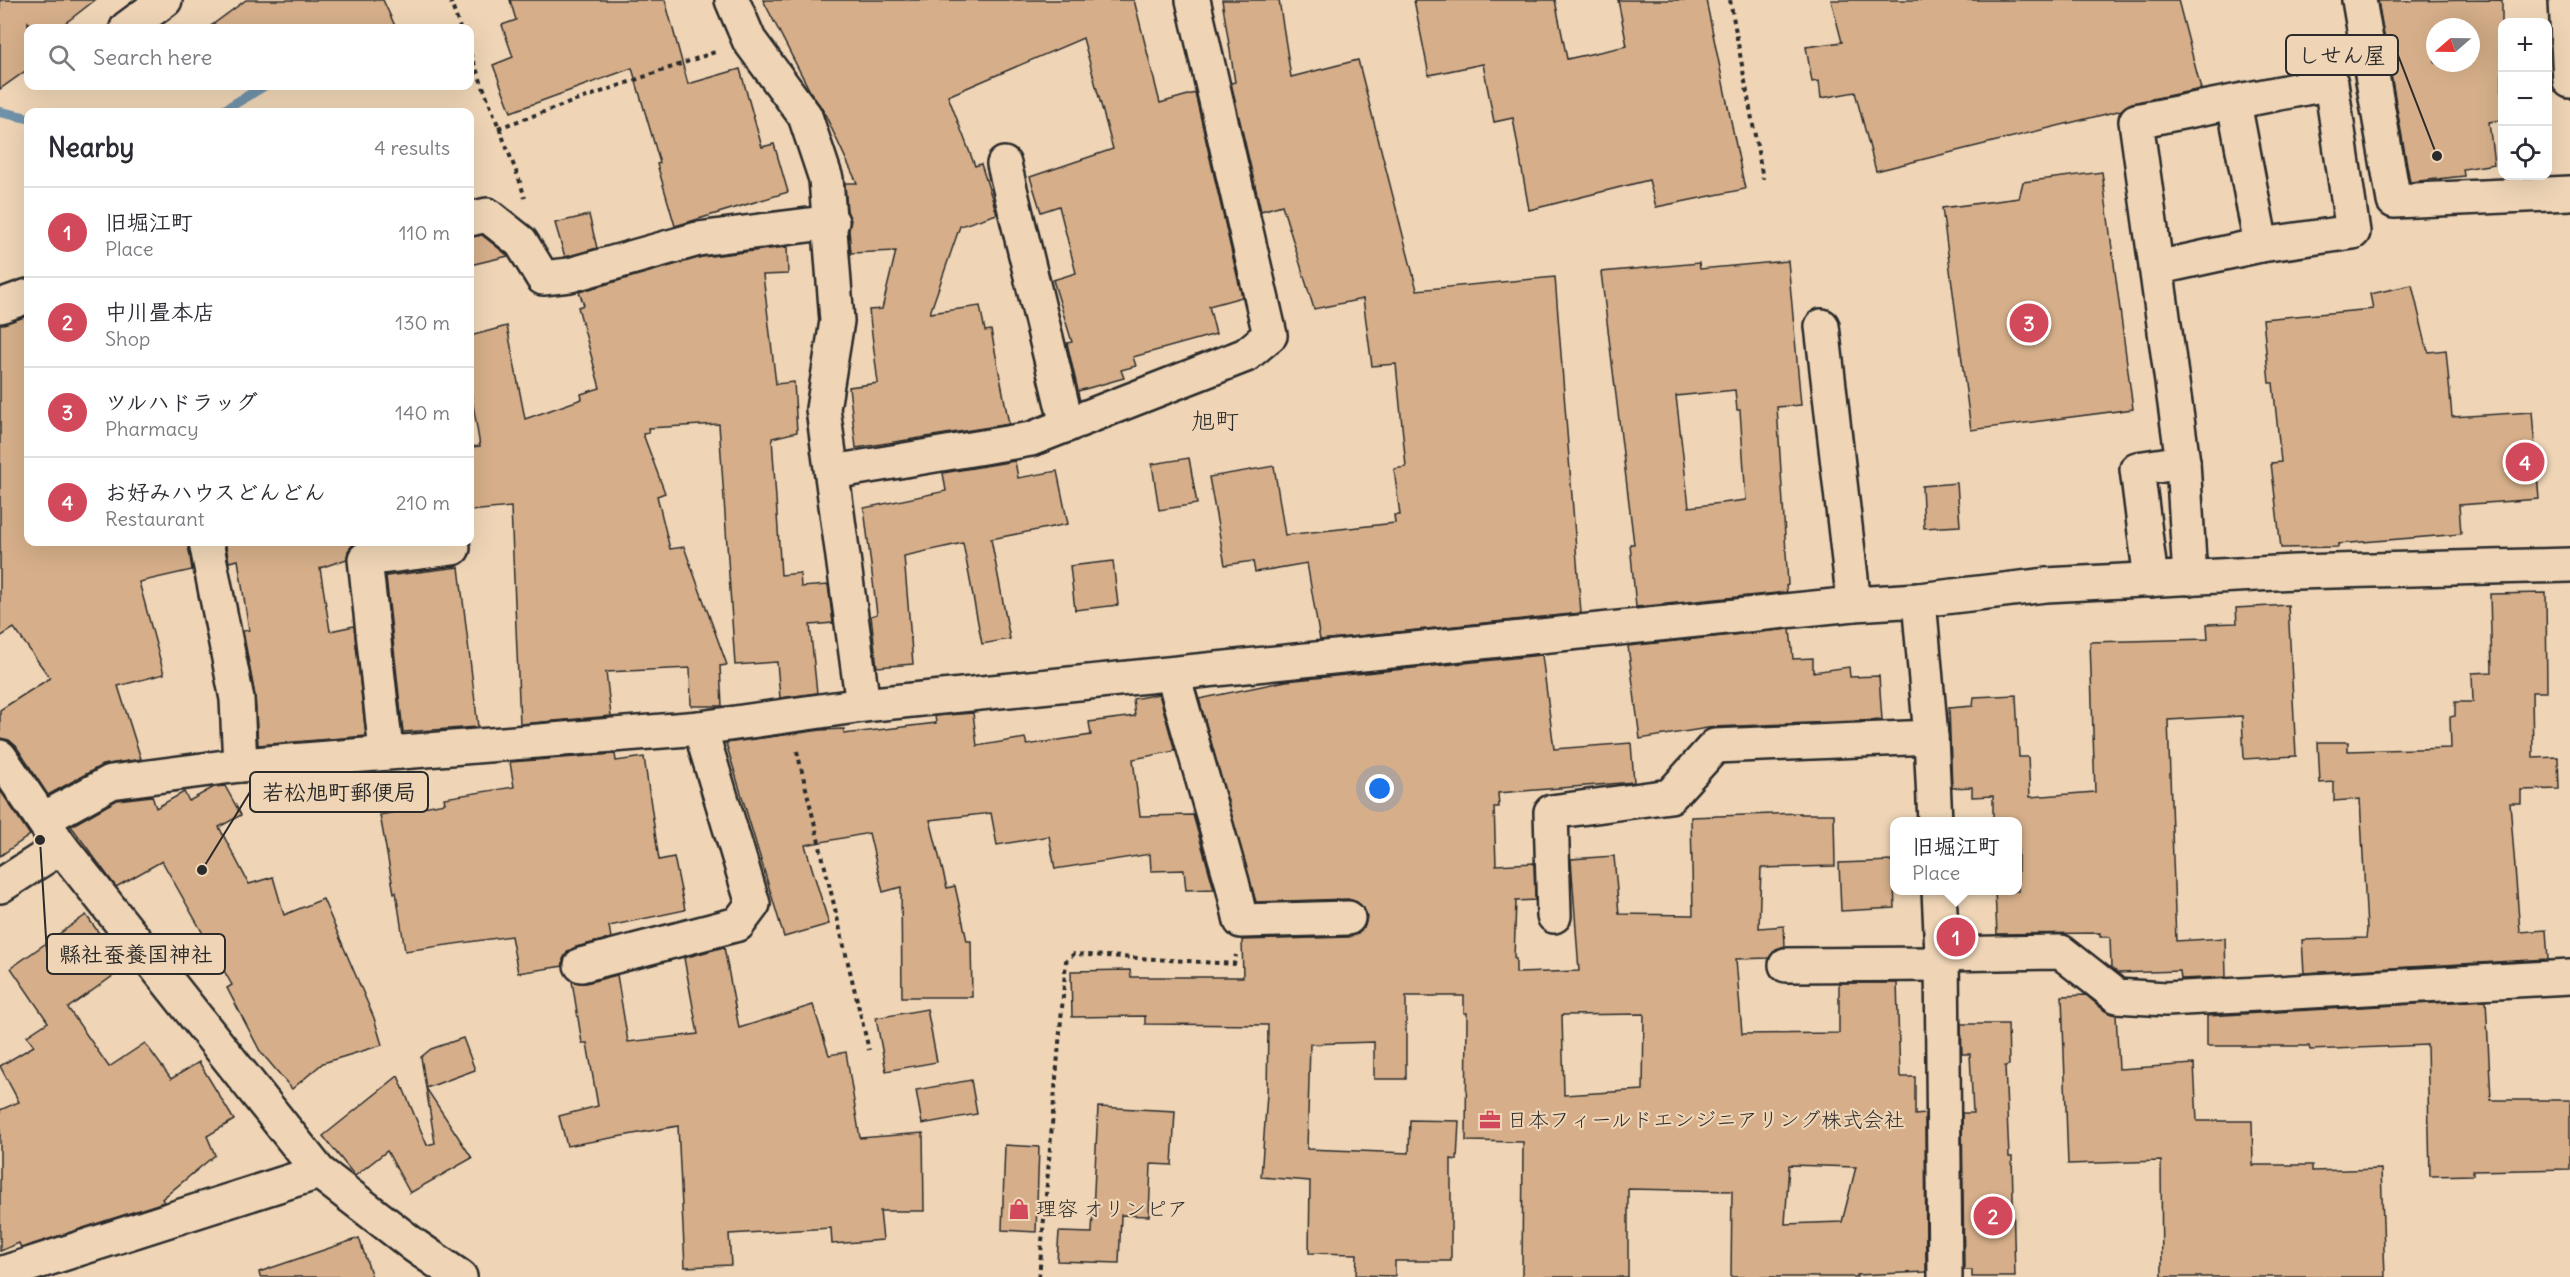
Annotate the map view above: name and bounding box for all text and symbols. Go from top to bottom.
north arrow [2426,18,2480,72]
map controls [2498,18,2552,180]
button: + [2498,18,2552,72]
search box [24,24,474,90]
callout: しせん屋 [2286,35,2398,75]
icon: search [45,41,78,74]
text: しせん屋 [2298,41,2386,69]
text: Search here [93,43,212,71]
button: − [2498,72,2552,126]
button: locate [2498,126,2552,180]
text: Nearby [48,131,134,164]
text: 4 results [374,135,450,160]
text: 旧堀江町 [105,208,193,236]
text: 1 [64,220,71,245]
text: 110 m [399,220,450,245]
text: Place [105,236,153,261]
text: 中川畳本店 [105,298,215,326]
pin: 3 [2010,300,2048,346]
text: 2 [62,310,73,335]
text: 130 m [395,310,450,335]
text: Shop [105,326,150,351]
text: ツルハドラッグ [105,388,258,416]
text: 3 [62,400,73,425]
text: 140 m [395,400,450,425]
district label: 旭町 [1191,405,1239,435]
text: Pharmacy [105,416,199,441]
pin: 4 [2506,440,2544,484]
text: お好みハウスどんどん [105,478,325,506]
text: 4 [62,490,73,515]
text: 210 m [396,490,450,515]
text: Restaurant [105,506,204,531]
callout: 若松旭町郵便局 [250,772,428,812]
your location [1365,774,1394,803]
text: 若松旭町郵便局 [262,778,416,806]
popup [1890,817,2022,895]
text: 旧堀江町 [1912,832,2000,860]
text: Place [1912,860,1960,885]
pin: 1 [1936,914,1976,960]
callout: 縣社蚕養国神社 [47,934,225,974]
text: 縣社蚕養国神社 [59,940,213,968]
place label: 日本フィールドエンジニアリング株式会社 [1507,1106,1905,1133]
office icon: 日本フィールドエンジニアリング株式会社 [1478,1108,1502,1132]
pin: 2 [1974,1194,2012,1238]
place label: 理容 オリンピア [1036,1195,1188,1222]
shop icon: 理容 オリンピア [1007,1197,1031,1221]

